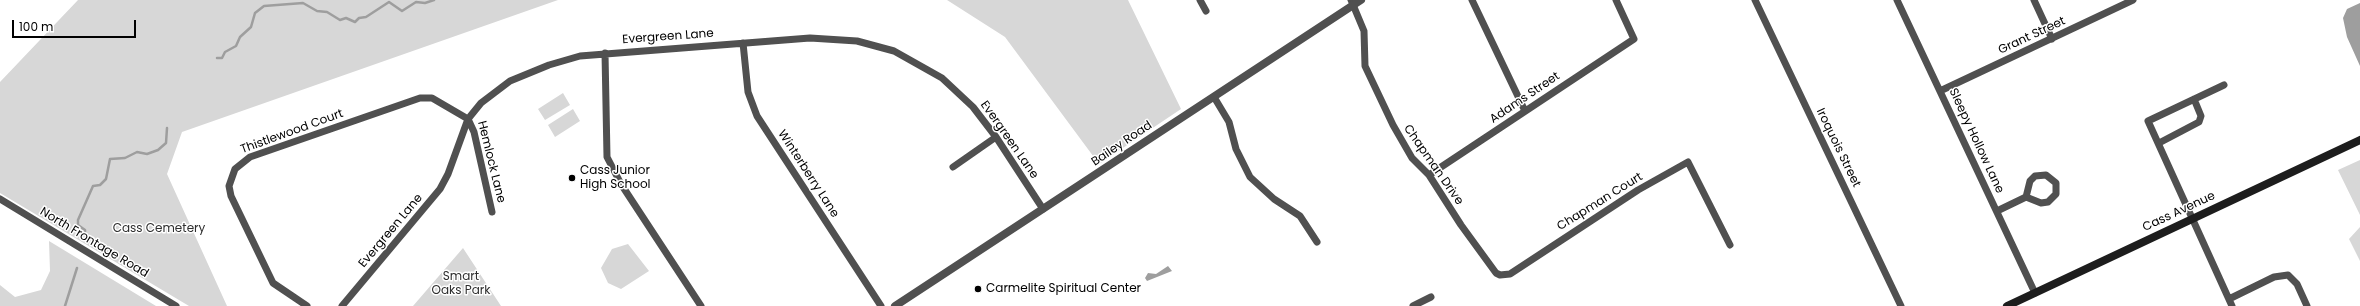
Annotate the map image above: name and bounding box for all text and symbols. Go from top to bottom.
scale bar [14,12,138,38]
street label: Grant Street [1996,14,2068,58]
text: 100 m [19,18,53,35]
street label: Evergreen Lane [622,27,714,47]
street label: Adams Street [1487,69,1563,127]
street label: Sleepy Hollow Lane [1945,86,2007,196]
street label: Evergreen Lane [977,98,1041,182]
street label: Iroquois Street [1813,106,1863,190]
street label: Thistlewood Court [239,107,345,157]
street label: Bailey Road [1089,118,1155,170]
street label: Hemlock Lane [474,120,508,204]
street label: Chapman Drive [1400,122,1466,208]
street label: Winterberry Lane [774,128,842,220]
place label: Cass Junior High School [580,164,651,192]
street label: Chapman Court [1555,170,1645,234]
marker: Cass Junior High School [567,173,577,183]
street label: Cass Avenue [2141,189,2217,235]
street label: Evergreen Lane [356,191,426,271]
street label: North Frontage Road [37,205,151,281]
park label: Cass Cemetery [113,222,205,236]
park label: Smart Oaks Park [432,270,490,298]
place label: Carmelite Spiritual Center [986,282,1141,296]
marker: Carmelite Spiritual Center [973,284,983,294]

